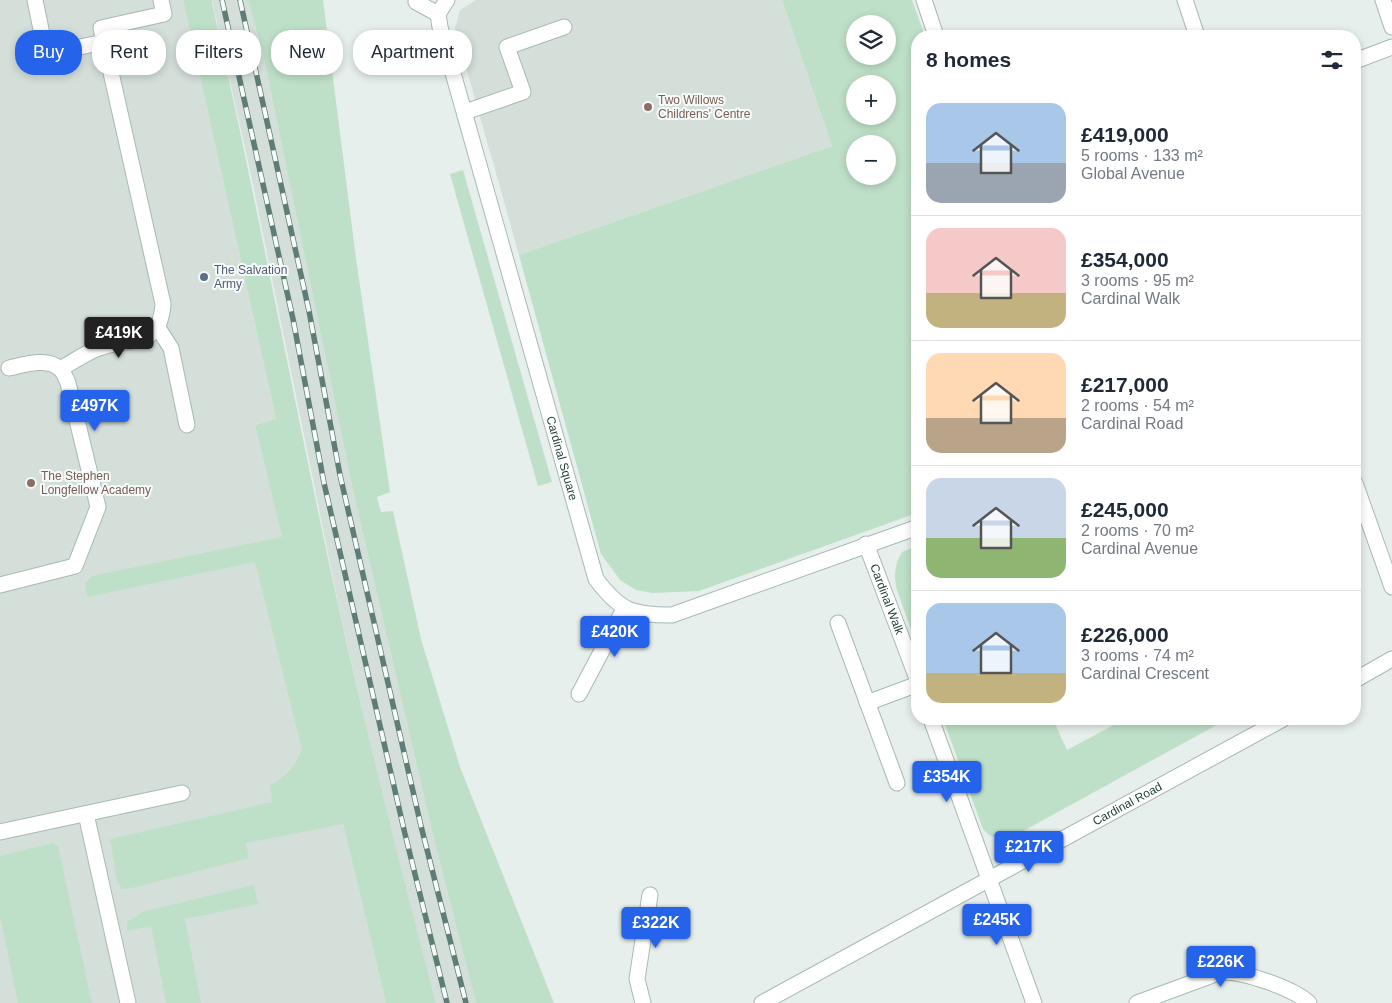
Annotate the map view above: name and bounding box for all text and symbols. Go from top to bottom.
map controls [846,15,896,185]
button: layers [846,15,896,65]
chip: Buy [15,30,82,75]
chip: Rent [92,30,166,75]
chip: Filters [176,30,261,75]
chip: New [271,30,343,75]
chip: Apartment [353,30,472,75]
icon: filters [1318,46,1346,74]
text: 8 homes [926,48,1011,71]
button: + [846,75,896,125]
place label: Two Willows Childrens' Centre [658,93,751,121]
marker: Two Willows Childrens' Centre [642,101,654,113]
icon: home [966,123,1026,183]
text: £419,000 [1081,123,1169,146]
button: − [846,135,896,185]
text: 5 rooms · 133 m² [1081,147,1203,164]
text: Global Avenue [1081,165,1185,182]
icon: home [966,248,1026,308]
text: £354,000 [1081,248,1169,271]
place label: The Salvation Army [214,263,287,291]
marker: The Salvation Army [198,271,210,283]
text: 3 rooms · 95 m² [1081,272,1194,289]
text: Cardinal Walk [1081,290,1180,307]
pin: £419K [84,316,154,359]
text: £419K [95,324,143,341]
icon: home [966,373,1026,433]
text: £217,000 [1081,373,1169,396]
pin: £497K [60,390,130,432]
text: £497K [71,397,119,414]
text: 2 rooms · 54 m² [1081,397,1194,414]
street label: Cardinal Square [543,415,581,502]
text: Cardinal Road [1081,415,1183,432]
place label: The Stephen Longfellow Academy [41,469,151,497]
marker: The Stephen Longfellow Academy [25,477,37,489]
icon: home [966,498,1026,558]
text: £245,000 [1081,498,1169,521]
text: 2 rooms · 70 m² [1081,522,1194,539]
text: Cardinal Avenue [1081,540,1198,557]
street label: Cardinal Walk [867,562,907,637]
pin: £420K [580,616,650,658]
text: £420K [591,623,639,640]
icon: home [966,623,1026,683]
text: £226,000 [1081,623,1169,646]
text: 3 rooms · 74 m² [1081,647,1194,664]
text: Cardinal Crescent [1081,665,1209,682]
pin: £354K [912,760,982,803]
text: £354K [923,768,971,785]
street label: Cardinal Road [1090,779,1164,828]
pin: £217K [994,830,1064,873]
text: £217K [1005,838,1053,855]
pin: £245K [962,904,1032,946]
pin: £322K [621,906,691,949]
text: £245K [973,911,1021,928]
text: £322K [632,914,680,931]
pin: £226K [1186,946,1256,988]
text: £226K [1197,953,1245,970]

